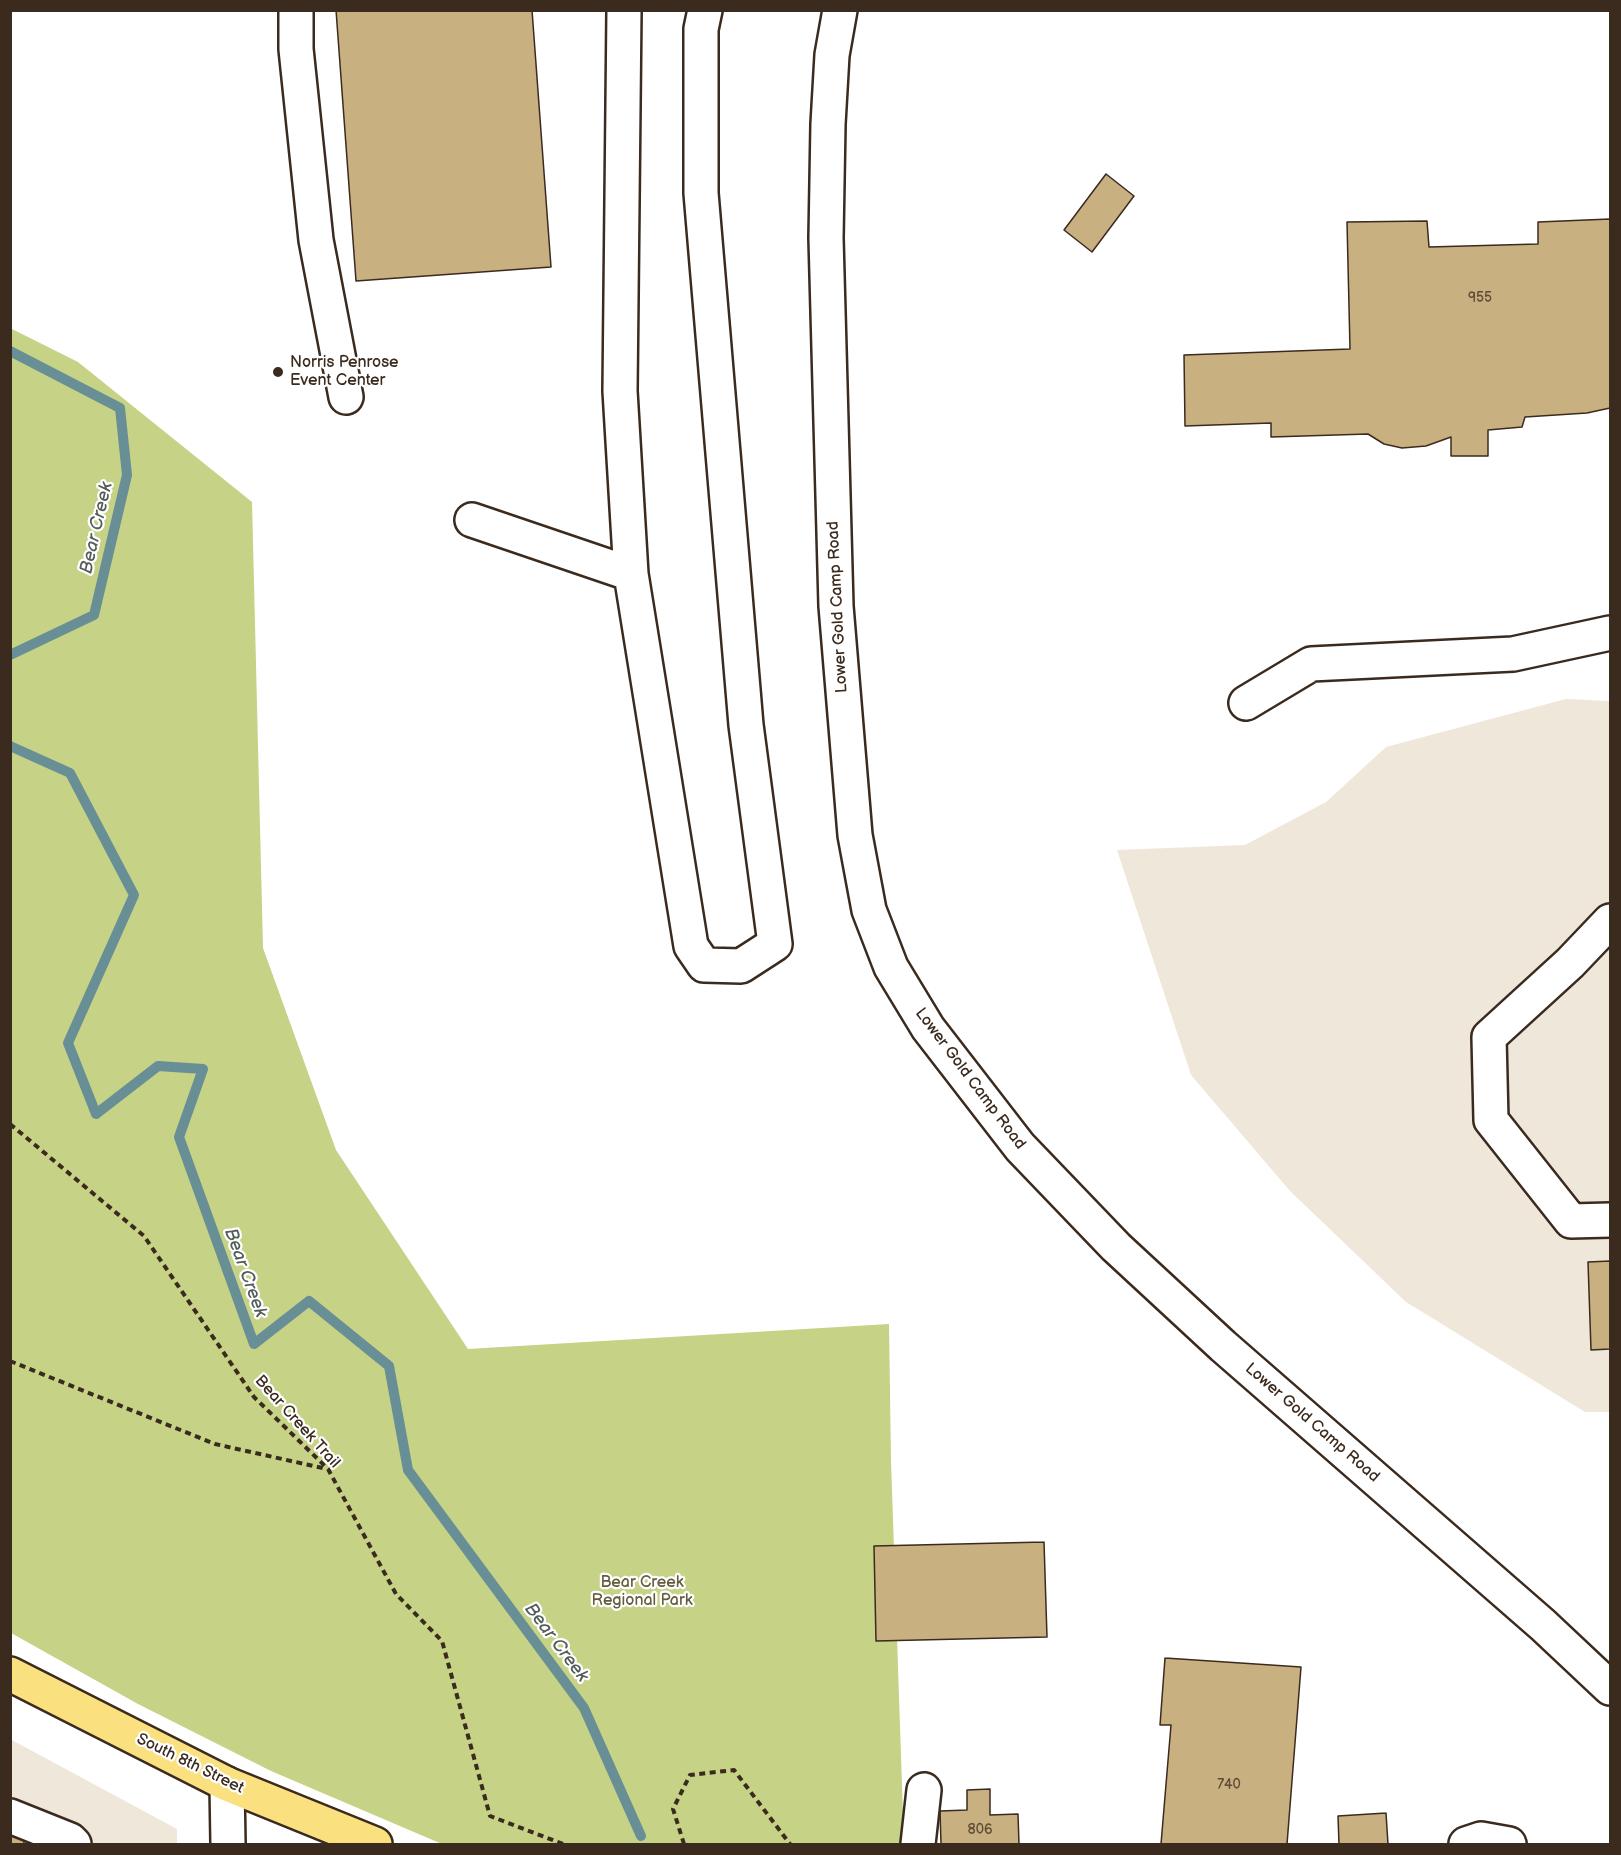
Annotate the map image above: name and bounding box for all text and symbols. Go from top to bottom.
house number: 955 [1468,290,1492,306]
place label: Norris Penrose Event Center [290,353,399,391]
marker: Norris Penrose Event Center [271,365,285,379]
water label: Bear Creek [76,480,118,576]
street label: Lower Gold Camp Road [824,521,852,693]
street label: Lower Gold Camp Road [911,1005,1029,1153]
water label: Bear Creek [219,1226,271,1320]
street label: Lower Gold Camp Road [1241,1359,1383,1487]
street label: Bear Creek Trail [250,1372,344,1472]
park label: Bear Creek Regional Park [592,1573,692,1611]
water label: Bear Creek [519,1599,593,1687]
street label: South 8th Street [133,1730,247,1798]
house number: 740 [1217,1777,1241,1793]
house number: 806 [968,1822,992,1838]

